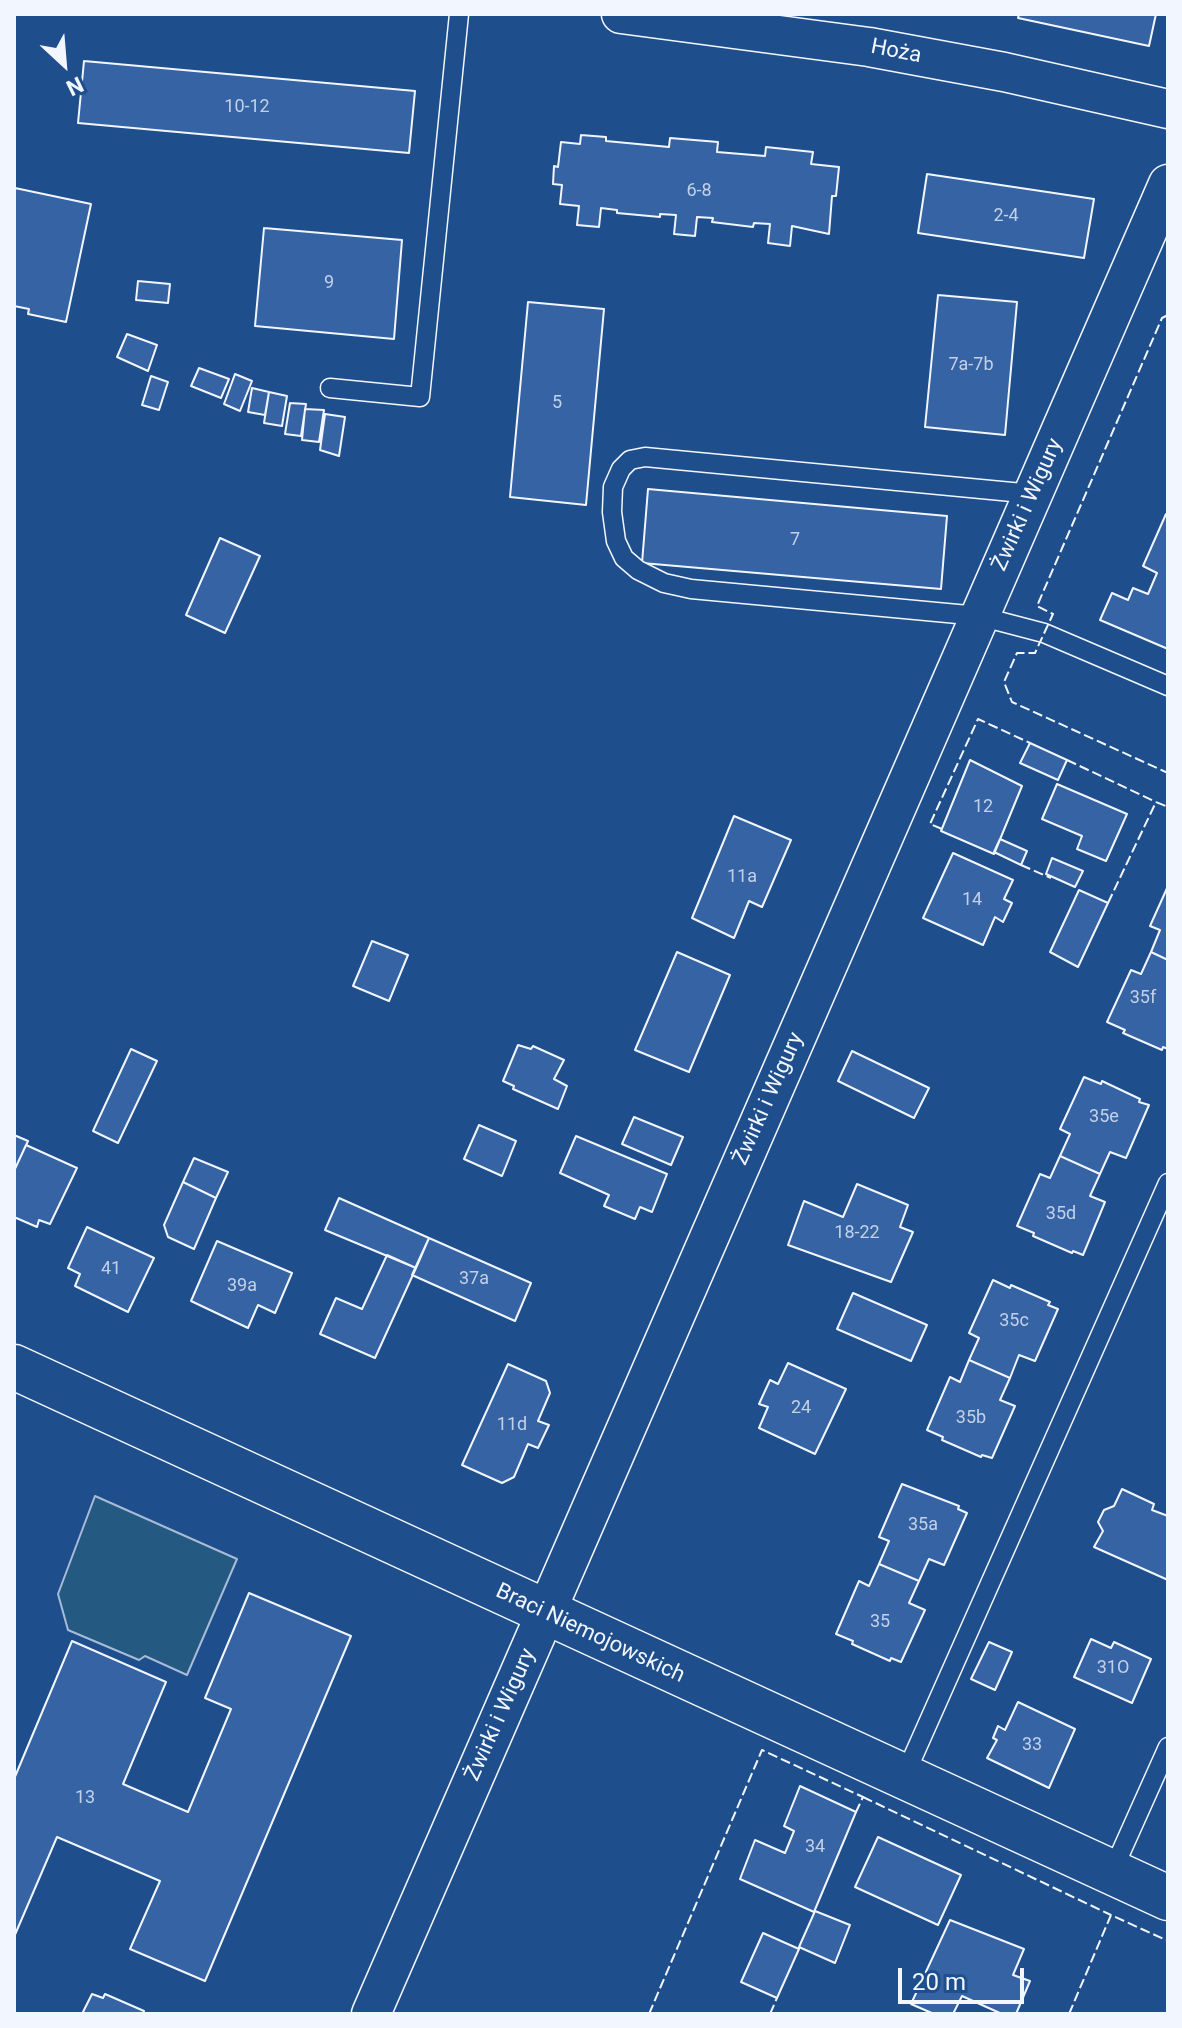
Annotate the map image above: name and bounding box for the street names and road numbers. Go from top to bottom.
street label: Hoża [868,34,924,70]
street label: Żwirki i Wigury [987,435,1069,575]
street label: Żwirki i Wigury [728,1029,810,1169]
street label: Braci Niemojowskich [491,1579,689,1689]
street label: Żwirki i Wigury [460,1645,542,1785]

